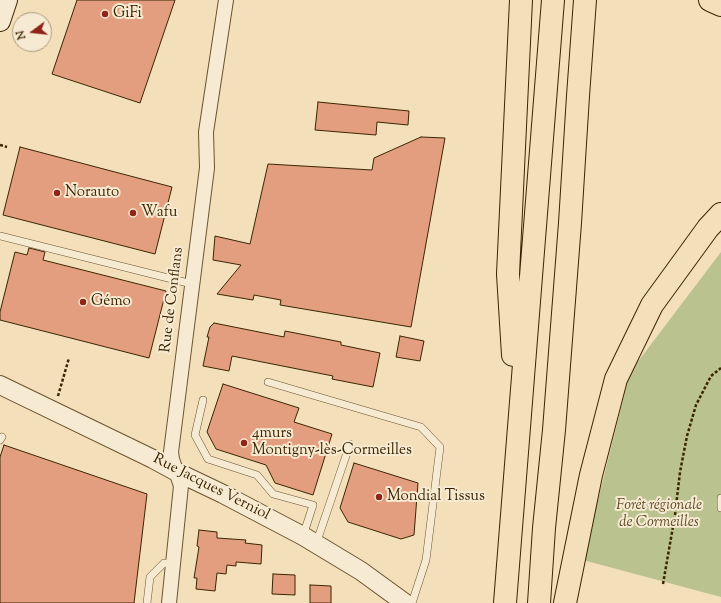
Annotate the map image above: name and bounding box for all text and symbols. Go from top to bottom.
place label: GiFi [113,5,142,23]
marker: GiFi [100,9,110,19]
north arrow [12,12,52,52]
text: N [13,29,30,41]
place label: Norauto [65,184,119,202]
marker: Norauto [52,188,62,198]
place label: Wafu [141,204,178,222]
marker: Wafu [128,208,138,218]
street label: Rue de Conflans [158,246,188,354]
place label: Gémo [91,293,131,311]
marker: Gémo [78,297,88,307]
place label: 4murs Montigny-lès-Cormeilles [252,425,412,460]
marker: 4murs Montigny-lès-Cormeilles [239,438,249,448]
street label: Rue Jacques Verniol [150,451,272,525]
place label: Mondial Tissus [387,488,485,506]
marker: Mondial Tissus [374,492,384,502]
park label: Forêt régionale de Cormeilles [616,497,702,532]

